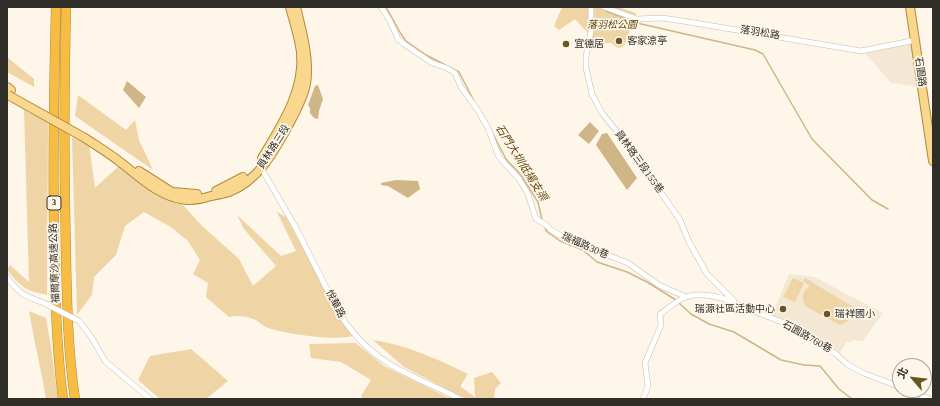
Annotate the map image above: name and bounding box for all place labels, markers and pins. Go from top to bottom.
place label: 客家涼亭 [627,35,667,47]
marker: 客家涼亭 [614,36,624,46]
place label: 宜德居 [574,38,604,50]
marker: 宜德居 [561,39,571,49]
place label: 瑞源社區活動中心 [695,303,775,315]
marker: 瑞源社區活動中心 [778,304,788,314]
place label: 瑞祥國小 [835,308,875,320]
marker: 瑞祥國小 [822,309,832,319]

